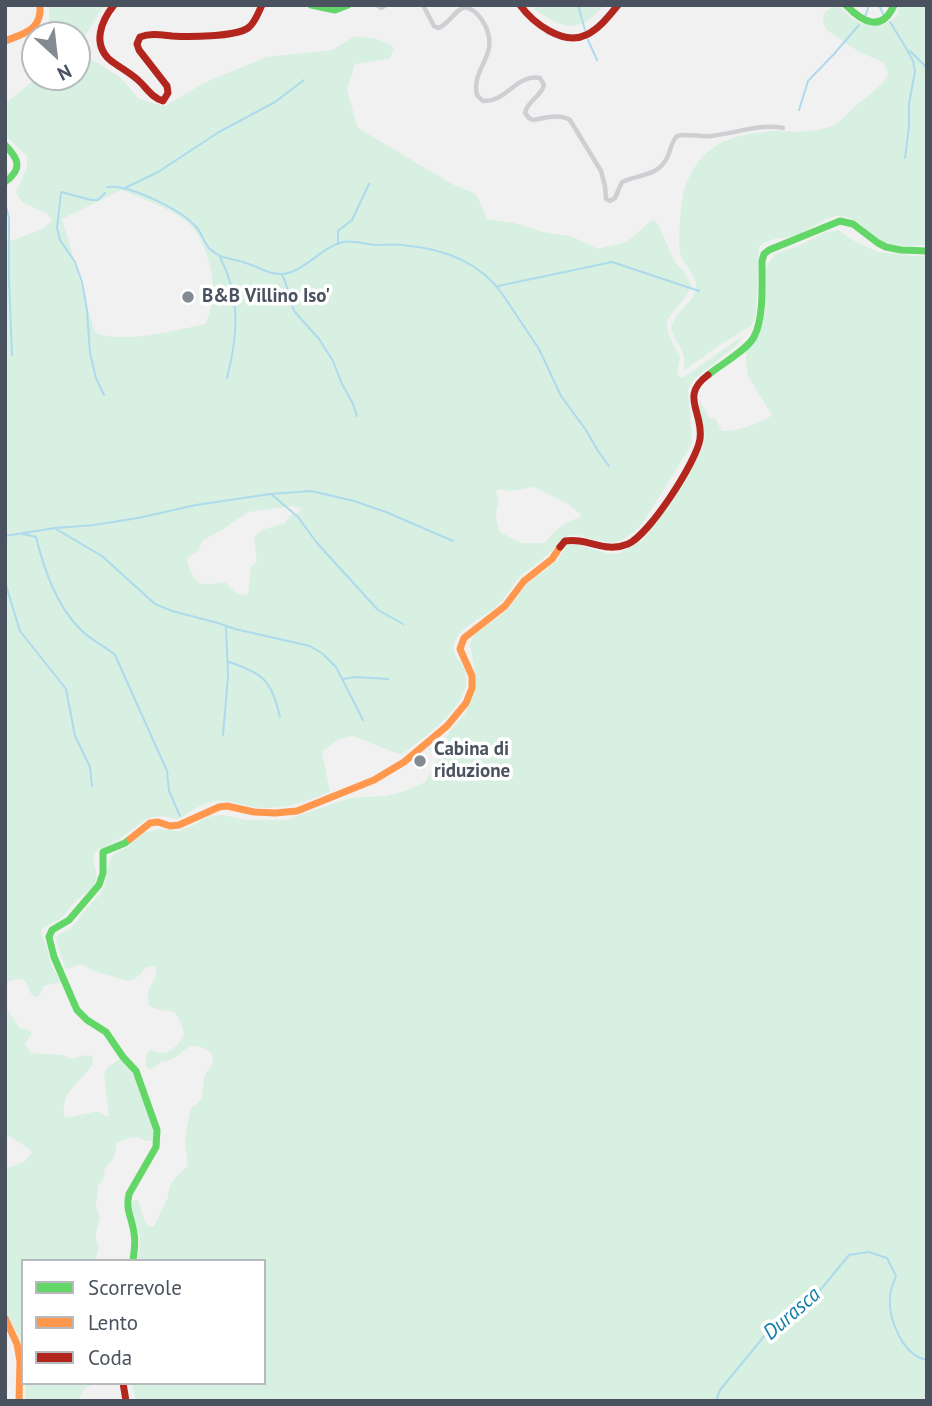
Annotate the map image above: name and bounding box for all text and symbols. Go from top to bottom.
north arrow [21,21,91,91]
text: N [54,59,76,86]
place label: B&B Villino Iso' [202,286,330,308]
marker: B&B Villino Iso' [180,289,196,305]
place label: Cabina di riduzione [434,739,510,783]
marker: Cabina di riduzione [412,753,428,769]
legend [21,1259,266,1385]
text: Scorrevole [88,1274,182,1301]
water label: Durasca [758,1282,826,1346]
text: Lento [88,1309,138,1336]
text: Coda [88,1344,132,1371]

